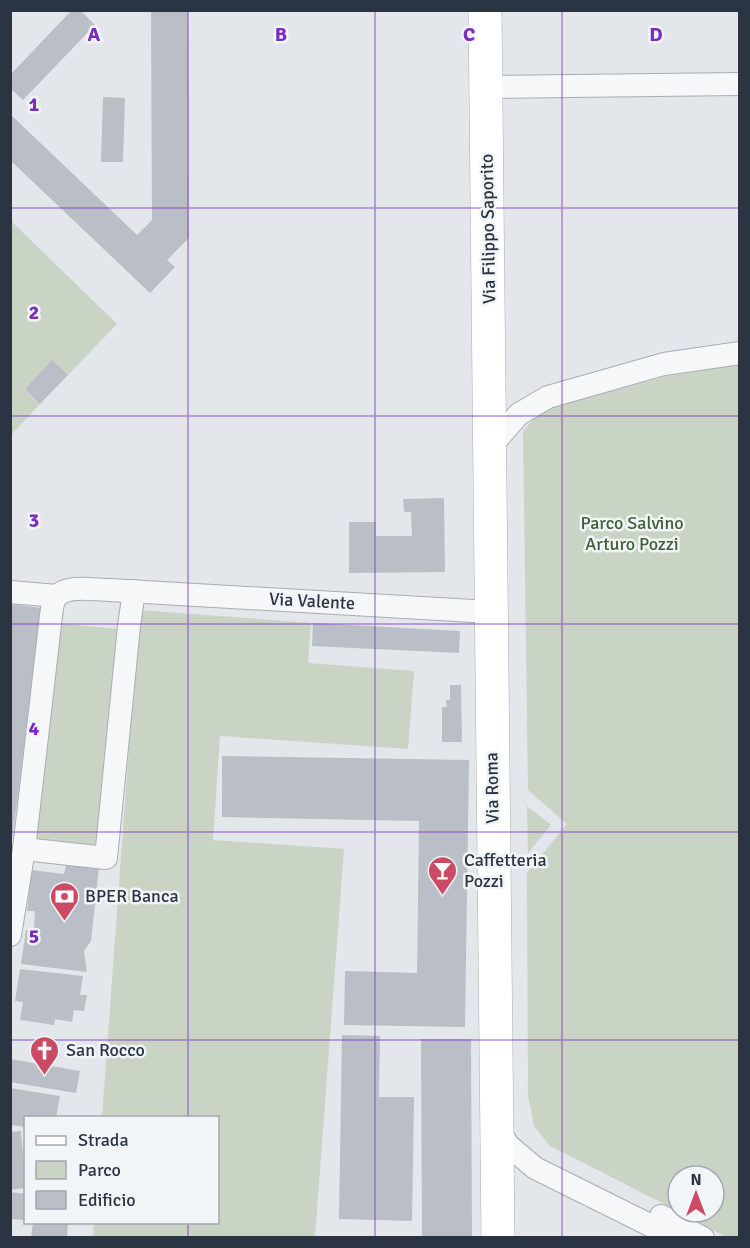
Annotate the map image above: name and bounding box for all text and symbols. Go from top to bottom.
text: A [88,22,101,47]
text: B [275,22,287,47]
text: C [463,22,475,47]
text: D [649,22,663,47]
text: 1 [29,92,40,117]
street label: Via Filippo Saporito [476,154,500,304]
text: 2 [29,300,39,325]
text: 3 [29,508,39,533]
park label: Parco Salvino Arturo Pozzi [580,512,684,555]
street label: Via Valente [268,588,356,614]
text: 4 [29,716,40,741]
street label: Via Roma [480,752,504,824]
place label: Caffetteria Pozzi [464,849,547,892]
bar icon: Caffetteria Pozzi [427,854,459,896]
bank icon: BPER Banca [48,880,80,922]
place label: BPER Banca [85,885,179,907]
text: 5 [29,924,39,949]
church icon: San Rocco [29,1034,61,1076]
place label: San Rocco [66,1039,145,1061]
legend [24,1116,219,1224]
text: Strada [78,1129,129,1151]
text: Parco [78,1159,121,1181]
north arrow [666,1164,726,1224]
text: N [690,1170,702,1190]
text: Edificio [78,1189,136,1211]

